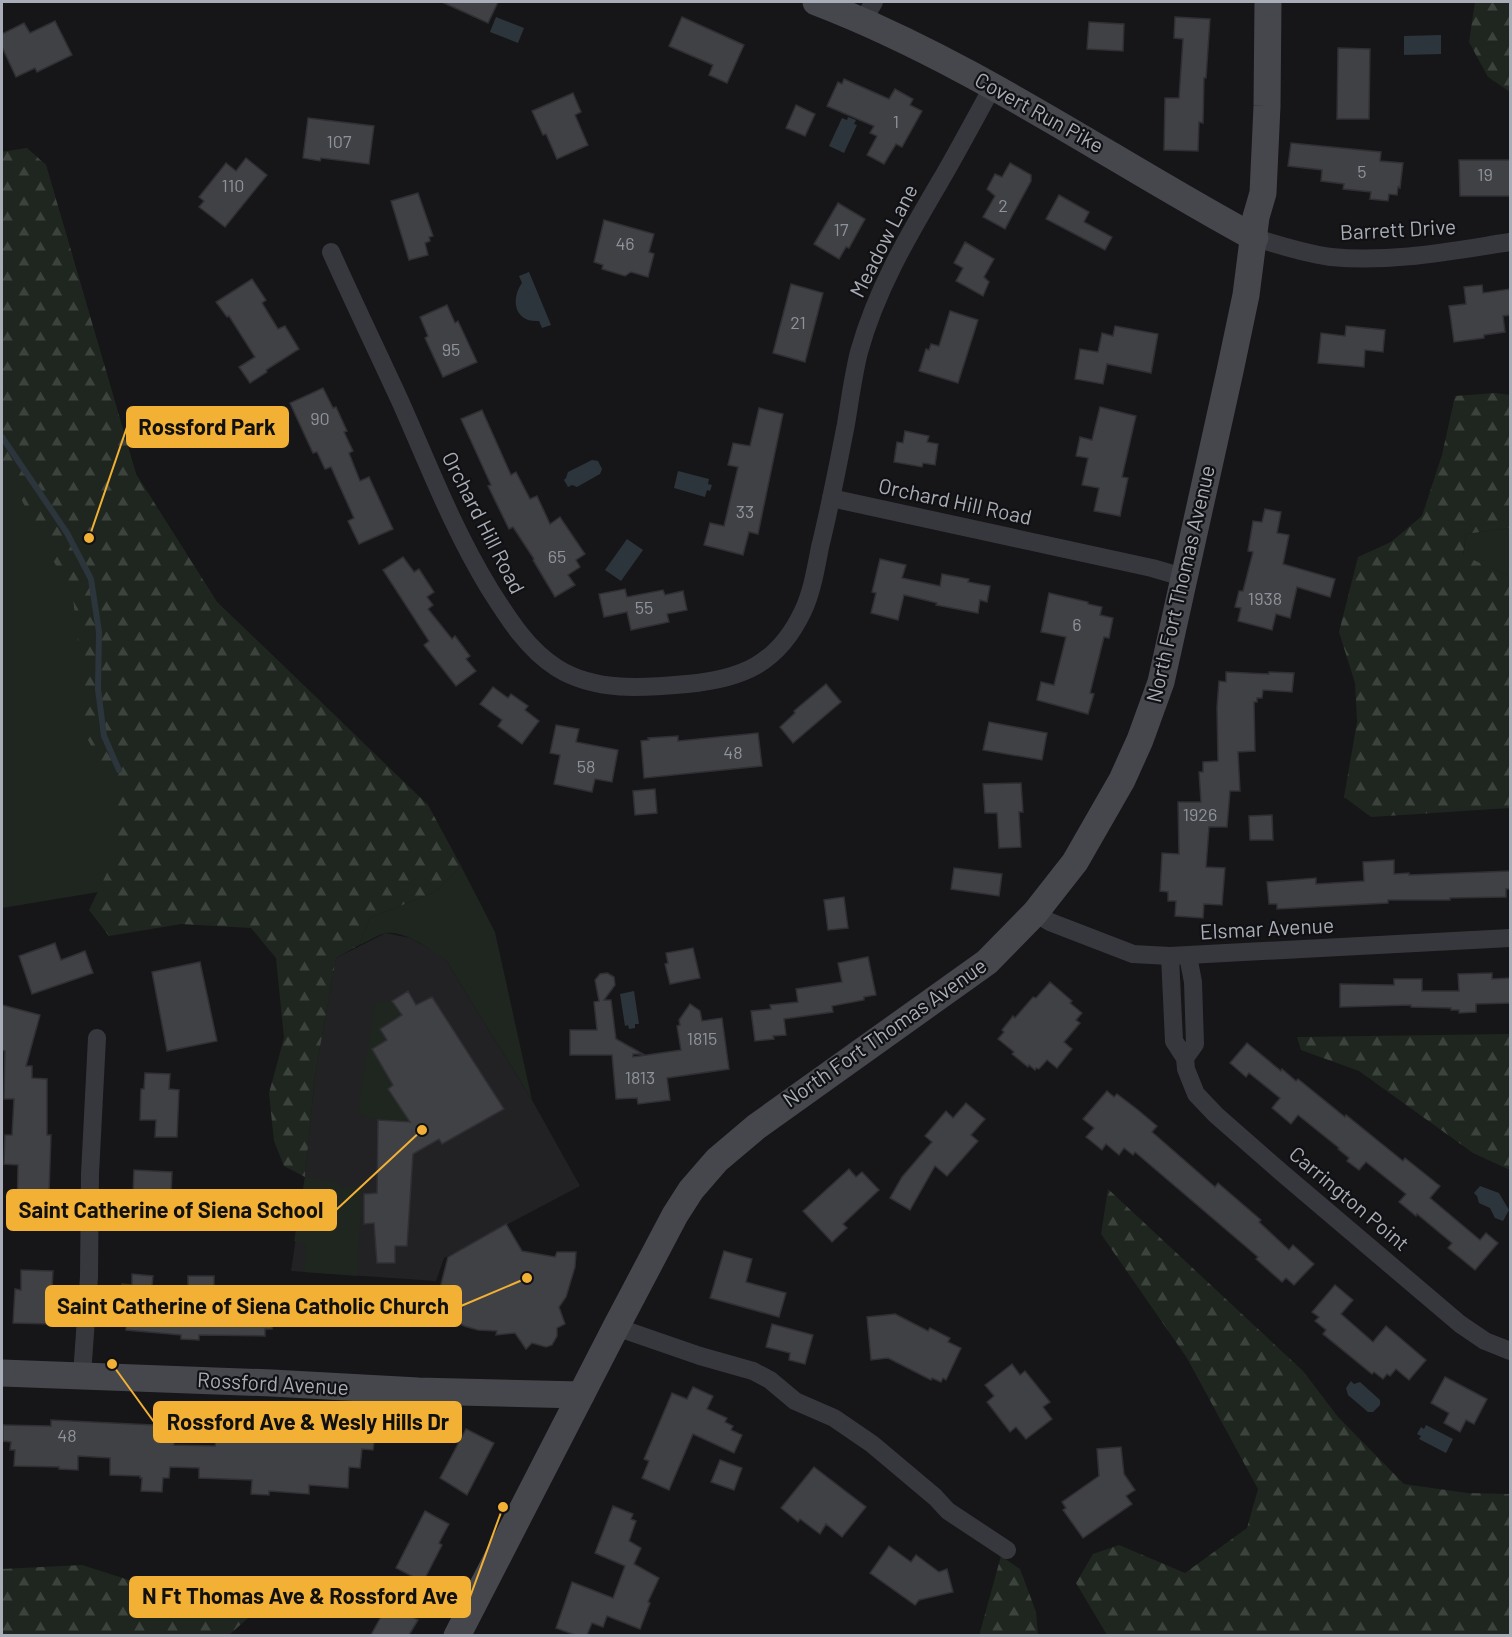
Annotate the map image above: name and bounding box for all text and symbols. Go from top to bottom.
street label: Covert Run Pike [971,66,1108,157]
house number: 1 [893,110,899,132]
house number: 107 [327,130,352,152]
house number: 5 [1357,160,1367,182]
house number: 19 [1477,163,1493,185]
house number: 110 [222,174,244,196]
street label: Meadow Lane [843,180,922,301]
house number: 2 [998,194,1008,216]
street label: Barrett Drive [1339,213,1457,244]
house number: 17 [834,218,849,240]
house number: 46 [615,232,635,254]
house number: 21 [790,311,806,333]
house number: 95 [442,338,460,360]
callout: Rossford Park [127,407,288,447]
house number: 90 [310,407,330,429]
text: Rossford Park [138,413,276,439]
street label: Orchard Hill Road [438,447,531,598]
street label: North Fort Thomas Avenue [1140,463,1219,705]
street label: Orchard Hill Road [876,472,1034,529]
house number: 33 [736,500,754,522]
house number: 65 [548,545,566,567]
house number: 1938 [1248,587,1282,609]
house number: 55 [635,596,653,618]
house number: 6 [1072,613,1082,635]
house number: 48 [723,741,743,763]
house number: 58 [577,755,595,777]
house number: 1926 [1183,803,1217,825]
street label: Elsmar Avenue [1199,912,1335,944]
street label: North Fort Thomas Avenue [778,952,991,1112]
house number: 1815 [687,1027,717,1049]
house number: 1813 [625,1066,655,1088]
street label: Carrington Point [1285,1141,1415,1255]
callout: Saint Catherine of Siena School [7,1190,336,1230]
text: Saint Catherine of Siena School [19,1196,323,1222]
callout: Saint Catherine of Siena Catholic Church [46,1286,461,1326]
text: Saint Catherine of Siena Catholic Church [57,1292,449,1318]
street label: Rossford Avenue [197,1366,350,1399]
callout: Rossford Ave & Wesly Hills Dr [154,1402,461,1442]
text: Rossford Ave & Wesly Hills Dr [167,1408,450,1434]
house number: 48 [57,1424,77,1446]
callout: N Ft Thomas Ave & Rossford Ave [130,1577,470,1617]
text: N Ft Thomas Ave & Rossford Ave [142,1582,458,1608]

